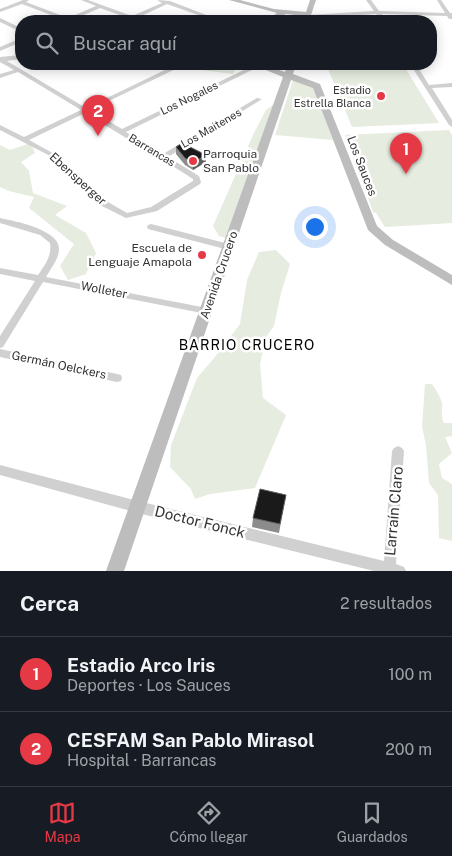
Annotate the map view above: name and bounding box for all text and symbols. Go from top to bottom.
search box [15,15,437,70]
icon: search [33,29,61,57]
text: Buscar aquí [73,32,177,54]
street label: Los Nogales [158,79,220,117]
place label: Estadio Estrella Blanca [294,84,371,109]
marker: Estadio Estrella Blanca [375,90,387,102]
pin: 2 [82,95,114,136]
street label: Los Maitenes [179,106,244,150]
street label: Barrancas [127,132,178,169]
pin: 1 [390,133,422,174]
street label: Los Sauces [344,134,380,198]
place label: Parroquia San Pablo [203,147,259,175]
street label: Ebensperger [47,150,109,208]
marker: Parroquia San Pablo [187,155,199,167]
your location [302,214,328,240]
street label: Avenida Crucero [197,229,241,321]
place label: Escuela de Lenguaje Amapola [88,241,192,269]
marker: Escuela de Lenguaje Amapola [196,249,208,261]
street label: Wolleter [80,279,129,301]
district label: BARRIO CRUCERO [179,337,315,353]
street label: Germán Oelckers [10,348,108,382]
street label: Larraín Claro [381,465,406,556]
street label: Doctor Fonck [153,502,247,541]
text: Cerca [20,591,79,616]
text: 2 resultados [340,594,432,613]
text: Estadio Arco Iris [67,654,215,676]
text: 1 [33,665,39,684]
text: 100 m [388,665,432,684]
text: Deportes · Los Sauces [67,676,231,695]
text: CESFAM San Pablo Mirasol [67,729,315,751]
text: 2 [31,740,41,759]
text: 200 m [385,740,432,759]
text: Hospital · Barrancas [67,751,216,770]
tab: Mapa [44,799,81,845]
tab: Cómo llegar [169,799,248,845]
tab: Guardados [337,799,408,845]

